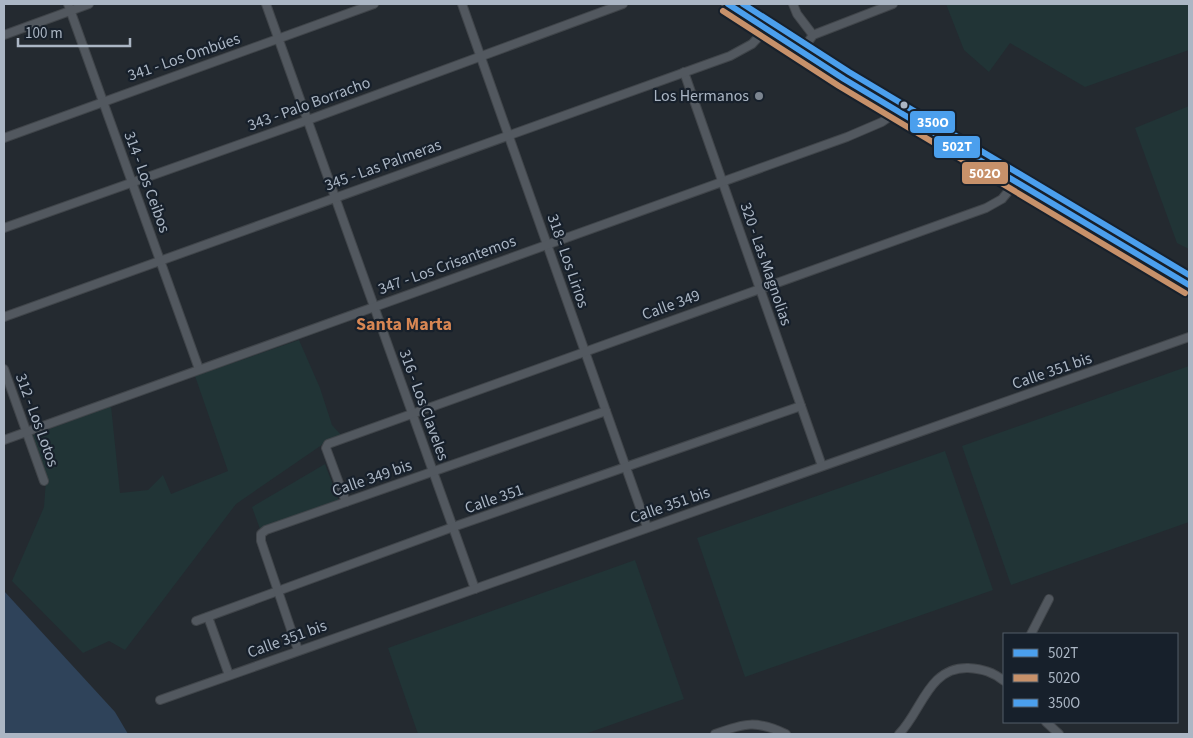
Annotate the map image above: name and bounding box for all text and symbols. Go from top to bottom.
scale bar [18,15,130,47]
text: 100 m [25,23,63,44]
street label: 341 - Los Ombúes [125,27,243,87]
street label: 343 - Palo Borracho [245,72,373,136]
place label: Los Hermanos [654,85,749,107]
marker: Los Hermanos [753,90,765,102]
unlabelled marker [899,100,909,110]
line badge: 350O [909,110,956,134]
text: 350O [917,113,949,133]
street label: 314 - Los Ceibos [118,128,176,236]
street label: 345 - Las Palmeras [322,134,445,196]
line badge: 502T [933,135,981,159]
text: 502T [942,137,972,157]
line badge: 502O [961,161,1009,185]
text: 502O [969,164,1001,184]
street label: 320 - Las Magnolias [735,199,797,329]
street label: 318 - Los Lirios [542,211,594,311]
street label: 347 - Los Crisantemos [375,230,519,300]
street label: Calle 349 [639,284,703,326]
district label: Santa Marta [356,312,452,337]
street label: 316 - Los Claveles [394,346,454,464]
street label: Calle 351 bis [1009,347,1095,395]
street label: 312 - Los Lotos [10,370,64,470]
street label: Calle 349 bis [329,454,415,502]
street label: Calle 351 [462,479,526,519]
street label: Calle 351 bis [627,481,713,529]
street label: Calle 351 bis [244,614,330,664]
legend [1003,633,1178,723]
text: 502T [1048,643,1078,664]
text: 502O [1048,668,1080,689]
text: 350O [1048,693,1080,714]

